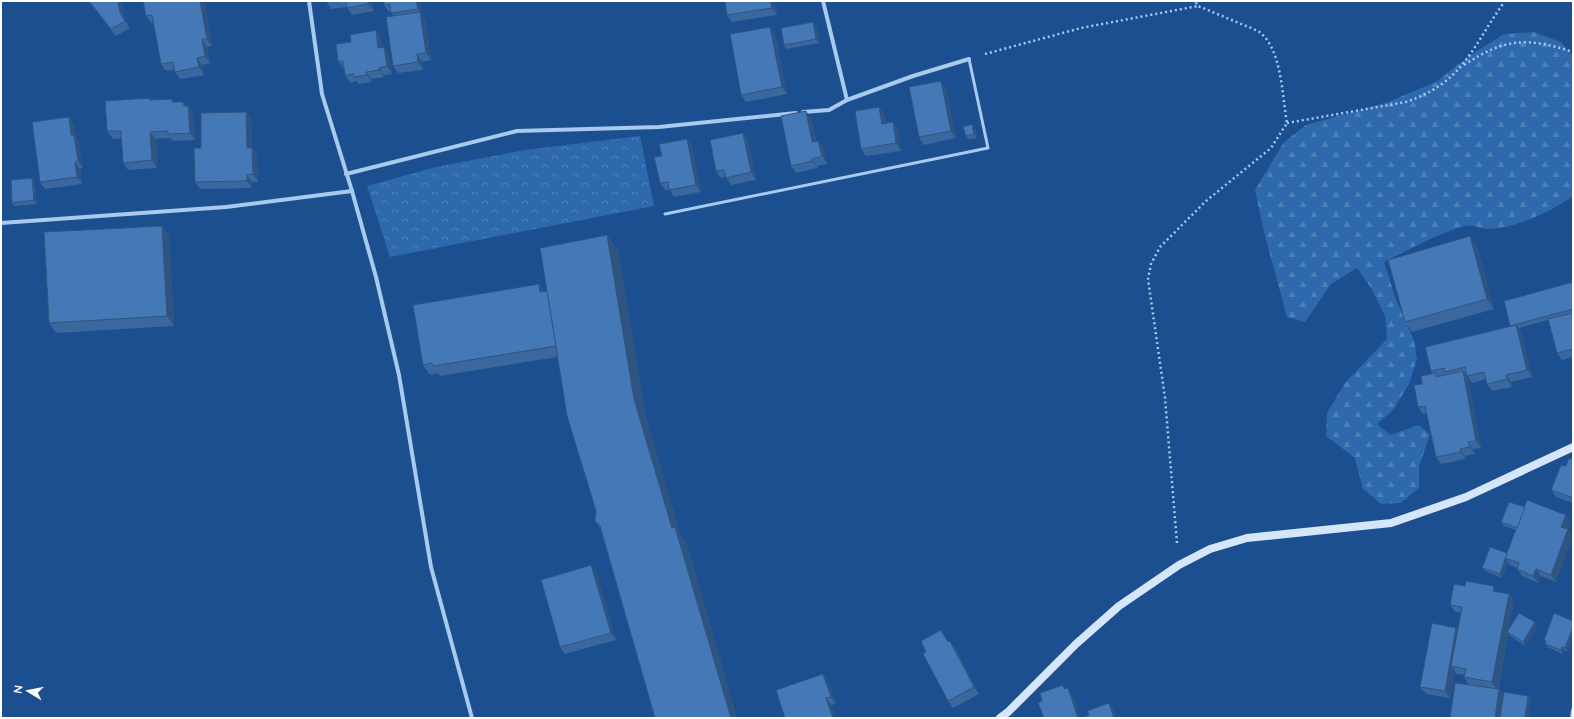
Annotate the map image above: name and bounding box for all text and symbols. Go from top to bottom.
north arrow [8,671,48,711]
text: N [11,684,25,694]

